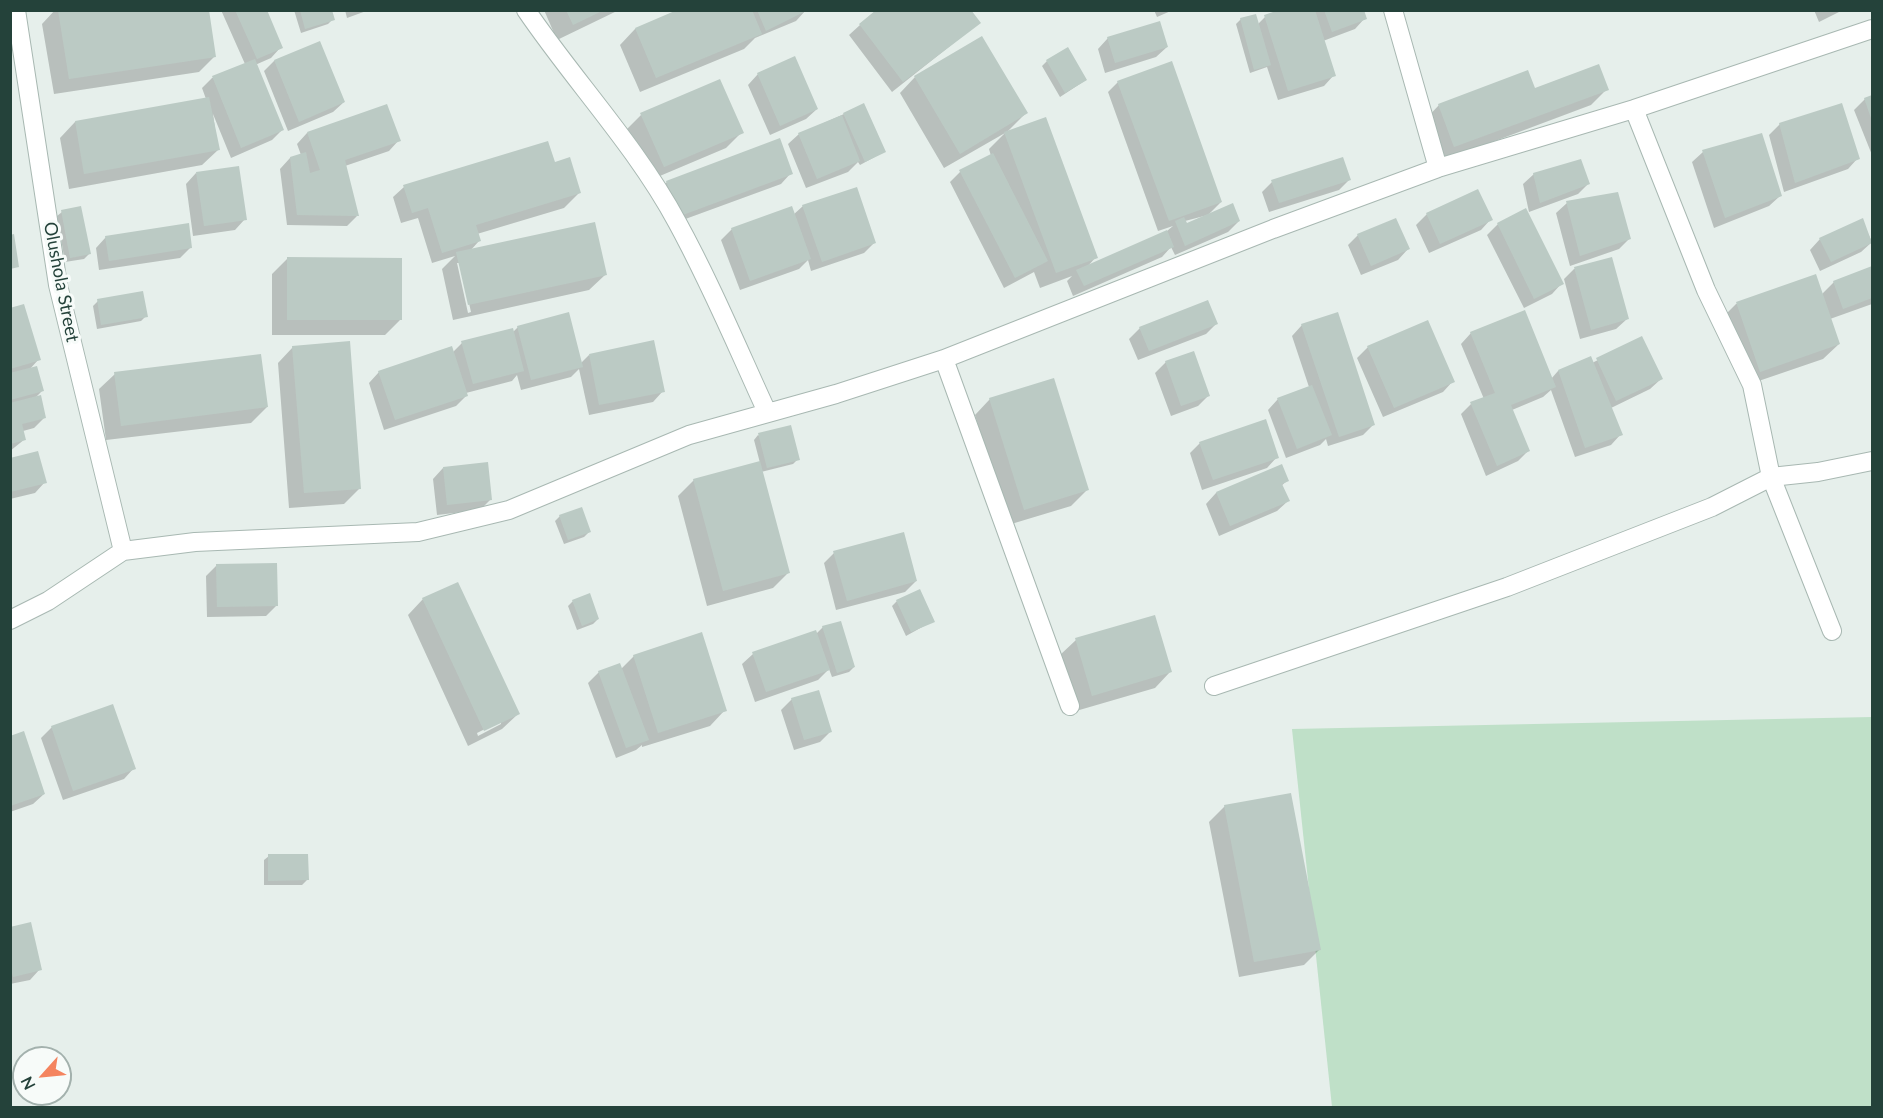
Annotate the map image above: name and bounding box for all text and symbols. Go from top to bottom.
street label: Olushola Street [39,220,83,344]
north arrow [12,1046,72,1106]
text: N [16,1074,39,1093]

